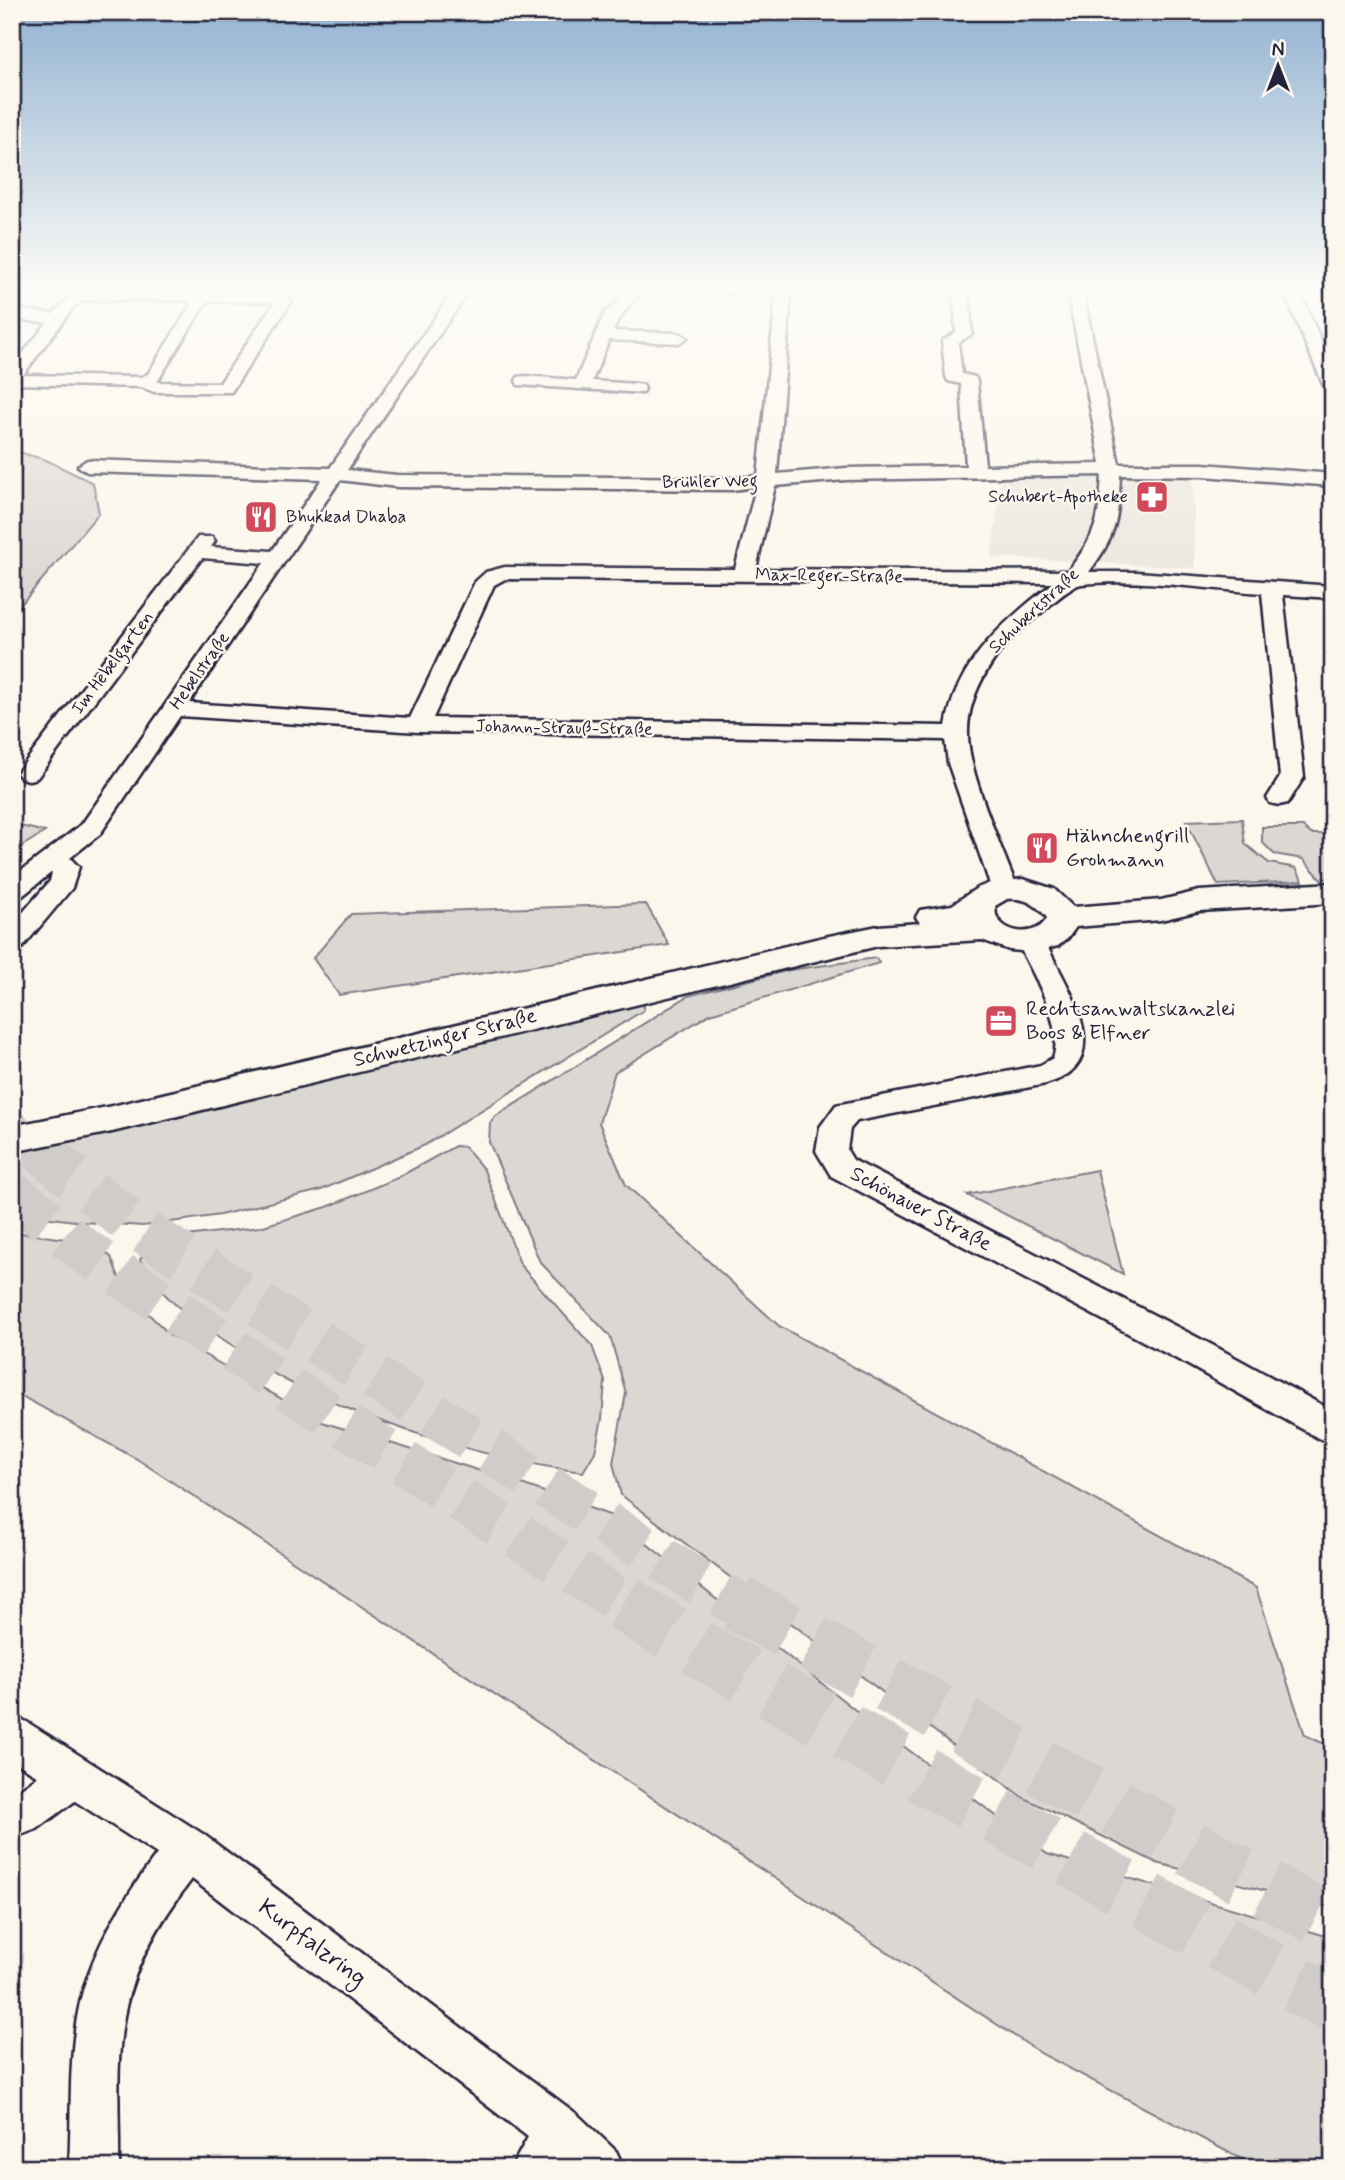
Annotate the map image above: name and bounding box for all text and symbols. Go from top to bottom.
north arrow [1244,32,1314,102]
text: N [1272,38,1284,63]
street label: Brühler Weg [662,469,758,497]
pharmacy icon: Schubert-Apotheke [1133,478,1171,516]
place label: Schubert-Apotheke [988,485,1128,510]
restaurant icon: Bhukkad Dhaba [242,498,280,536]
place label: Bhukkad Dhaba [286,505,406,529]
street label: Max-Reger-Straße [755,563,903,591]
street label: Schubertstraße [984,563,1085,659]
street label: Im Hebelgarten [66,606,161,721]
street label: Hebelstraße [164,627,236,715]
street label: Johann-Strauß-Straße [475,714,653,742]
place label: Hähnchengrill Grohmann [1066,822,1189,874]
restaurant icon: Hähnchengrill Grohmann [1023,829,1061,867]
place label: Rechtsanwaltskanzlei Boos & Elfner [1026,995,1235,1047]
street label: Schwetzinger Straße [350,1002,540,1076]
office icon: Rechtsanwaltskanzlei Boos & Elfner [982,1002,1020,1040]
street label: Schönauer Straße [845,1160,997,1258]
street label: Kurpfalzring [250,1892,372,1996]

